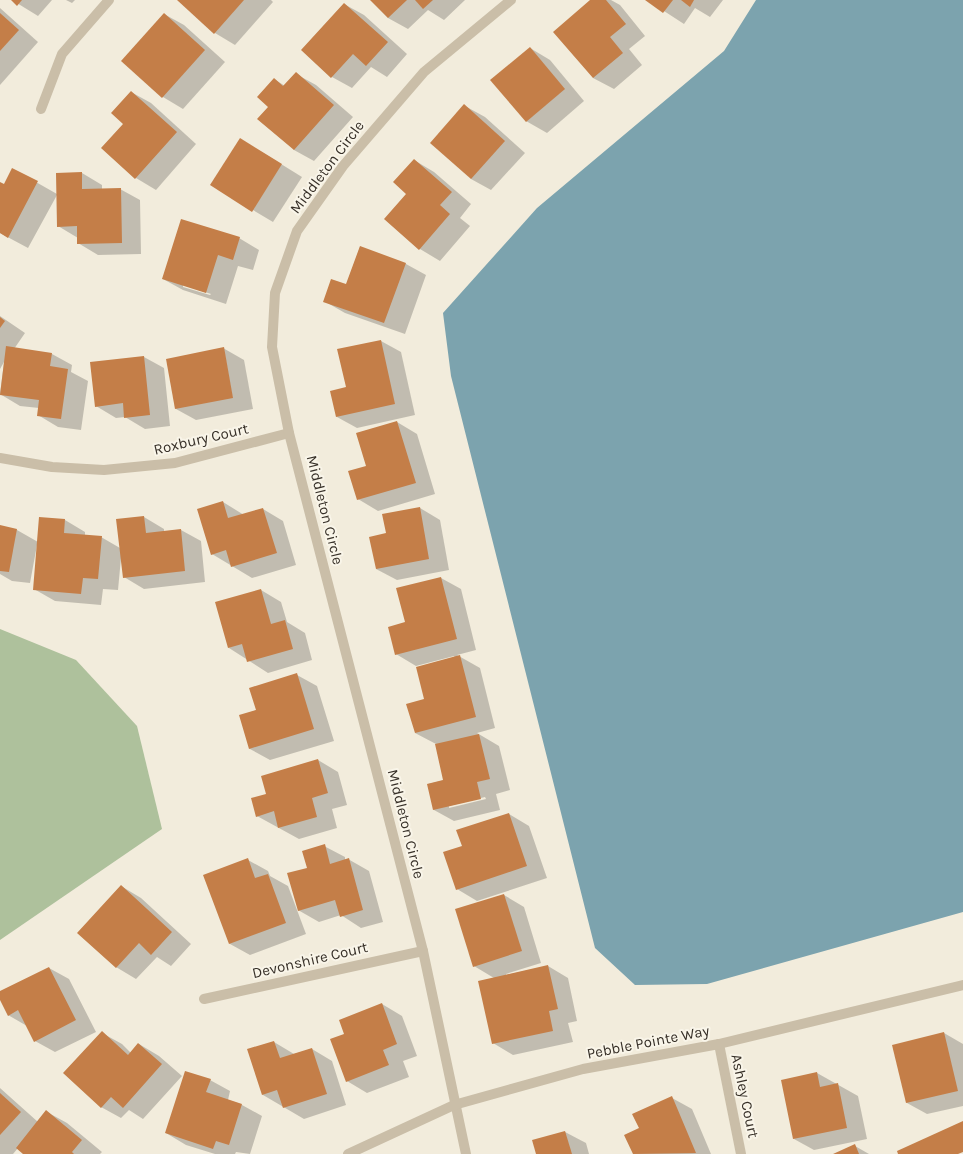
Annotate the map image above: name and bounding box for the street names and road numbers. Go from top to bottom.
street label: Middleton Circle [286,117,368,217]
street label: Roxbury Court [152,419,250,459]
street label: Middleton Circle [303,453,347,567]
street label: Middleton Circle [384,767,428,881]
street label: Devonshire Court [250,938,370,982]
street label: Pebble Pointe Way [585,1021,711,1063]
street label: Ashley Court [727,1052,763,1140]

